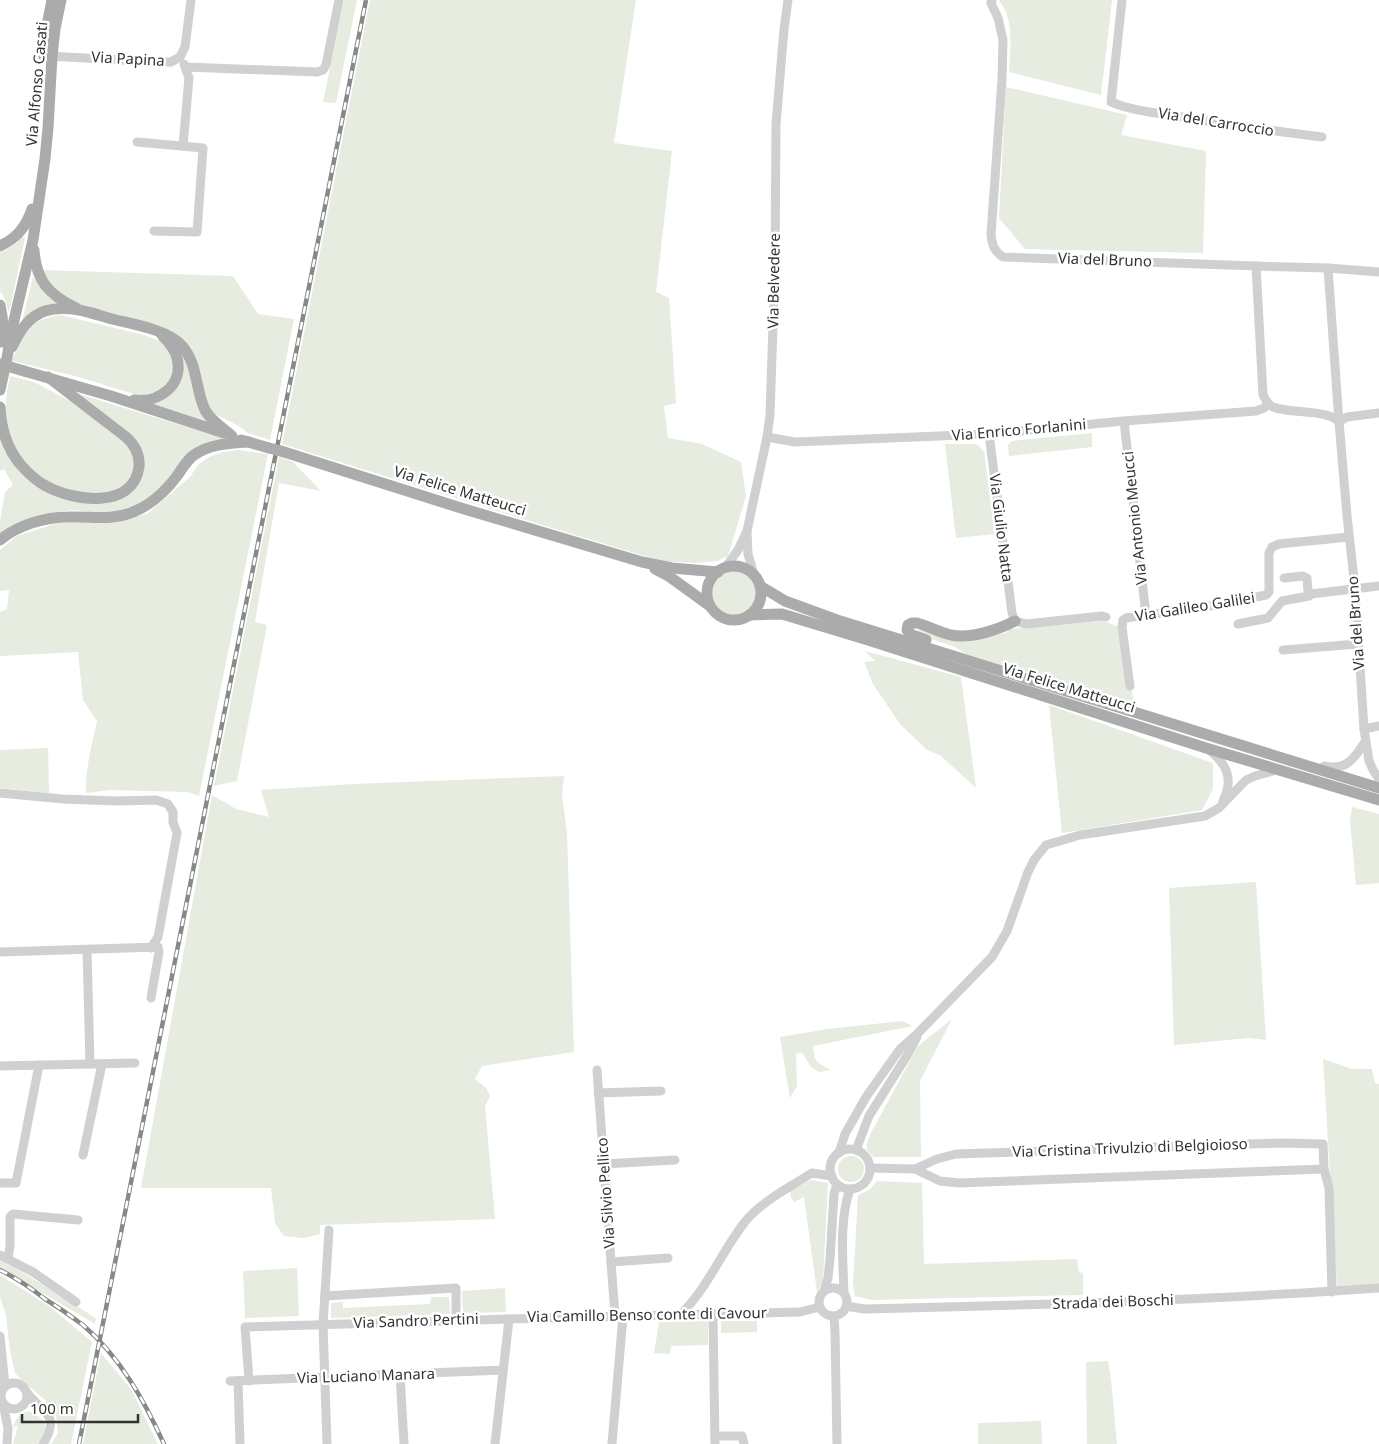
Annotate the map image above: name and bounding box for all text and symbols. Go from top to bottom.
street label: Via Alfonso Casati [21,21,51,147]
street label: Via Papina [91,46,165,70]
street label: Via del Carroccio [1157,102,1276,140]
street label: Via Belvedere [762,233,784,329]
street label: Via del Bruno [1058,247,1152,271]
street label: Via Enrico Forlanini [951,413,1087,445]
street label: Via Antonio Meucci [1117,450,1151,586]
street label: Via Felice Matteucci [392,460,529,520]
street label: Via Giulio Natta [985,473,1019,583]
street label: Via del Bruno [1342,575,1368,671]
street label: Via Galileo Galilei [1134,587,1256,625]
street label: Via Felice Matteucci [1001,657,1138,717]
street label: Via Cristina Trivulzio di Belgioioso [1012,1133,1248,1161]
street label: Via Silvio Pellico [591,1137,619,1249]
street label: Strada dei Boschi [1052,1289,1174,1313]
street label: Via Camillo Benso conte di Cavour [527,1302,767,1326]
street label: Via Sandro Pertini [353,1308,479,1332]
street label: Via Luciano Manara [297,1363,435,1387]
scale bar [22,1392,139,1424]
text: 100 m [30,1398,74,1418]

